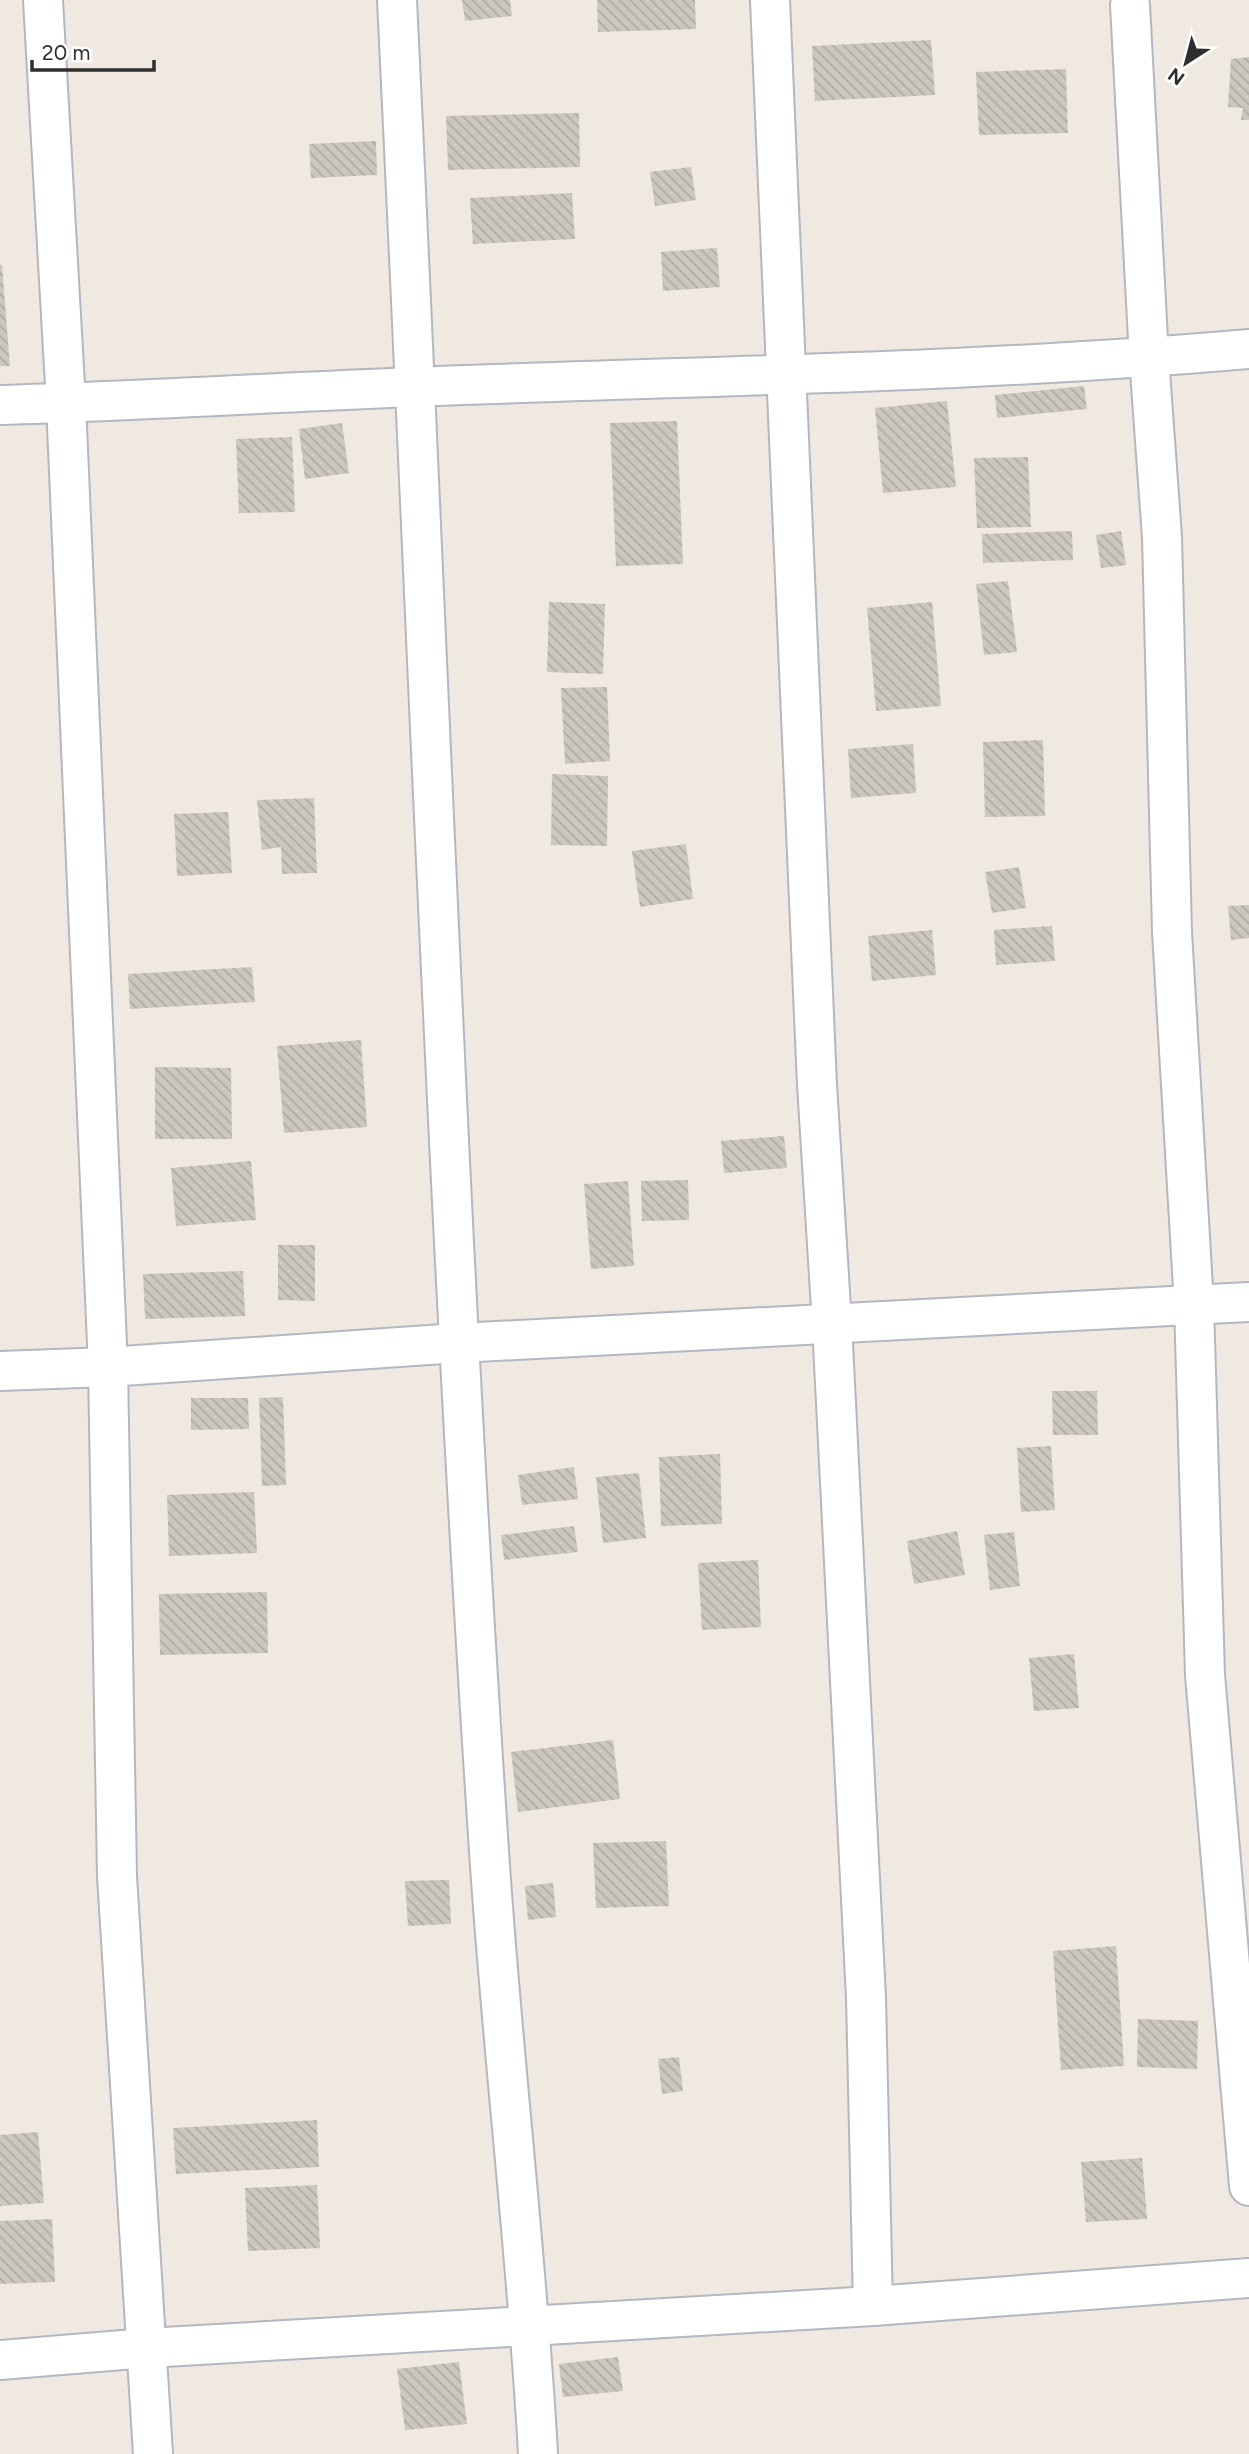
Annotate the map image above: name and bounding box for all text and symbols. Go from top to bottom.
scale bar [32,28,154,72]
north arrow [1151,28,1221,98]
text: 20 m [42,40,90,65]
text: N [1164,63,1189,90]

